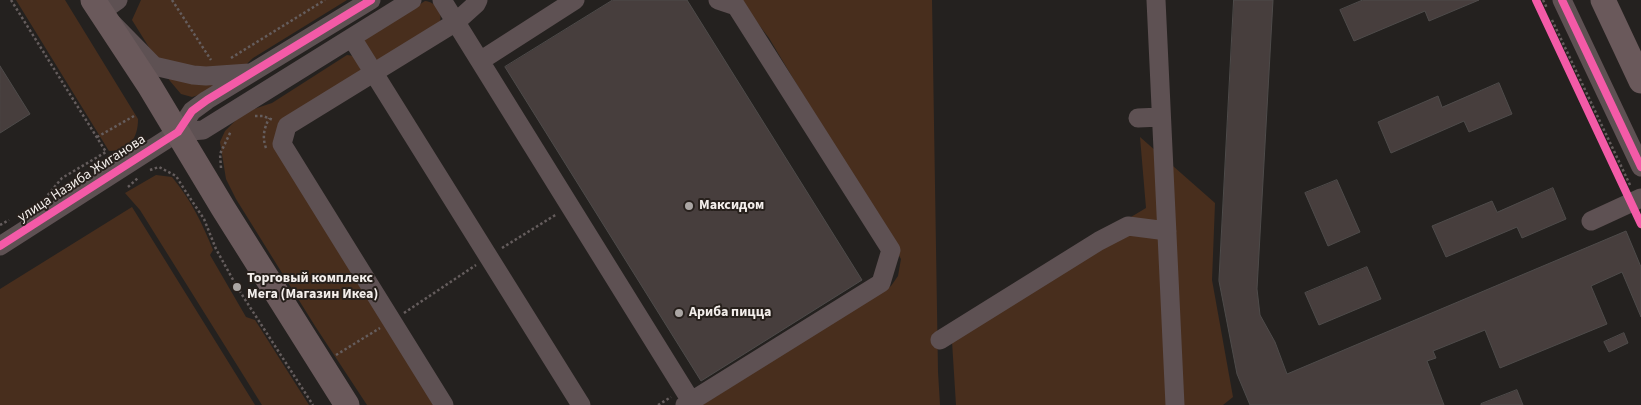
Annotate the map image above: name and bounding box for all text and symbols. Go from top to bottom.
street label: улица Назиба Жиганова [15,131,149,227]
place label: Максидом [699,198,764,214]
marker: Максидом [683,200,695,212]
place label: Торговый комплекс Мега (Магазин Икеа) [247,271,378,304]
marker: Торговый комплекс Мега (Магазин Икеа) [231,281,243,293]
place label: Ариба пицца [689,305,771,321]
marker: Ариба пицца [673,307,685,319]

